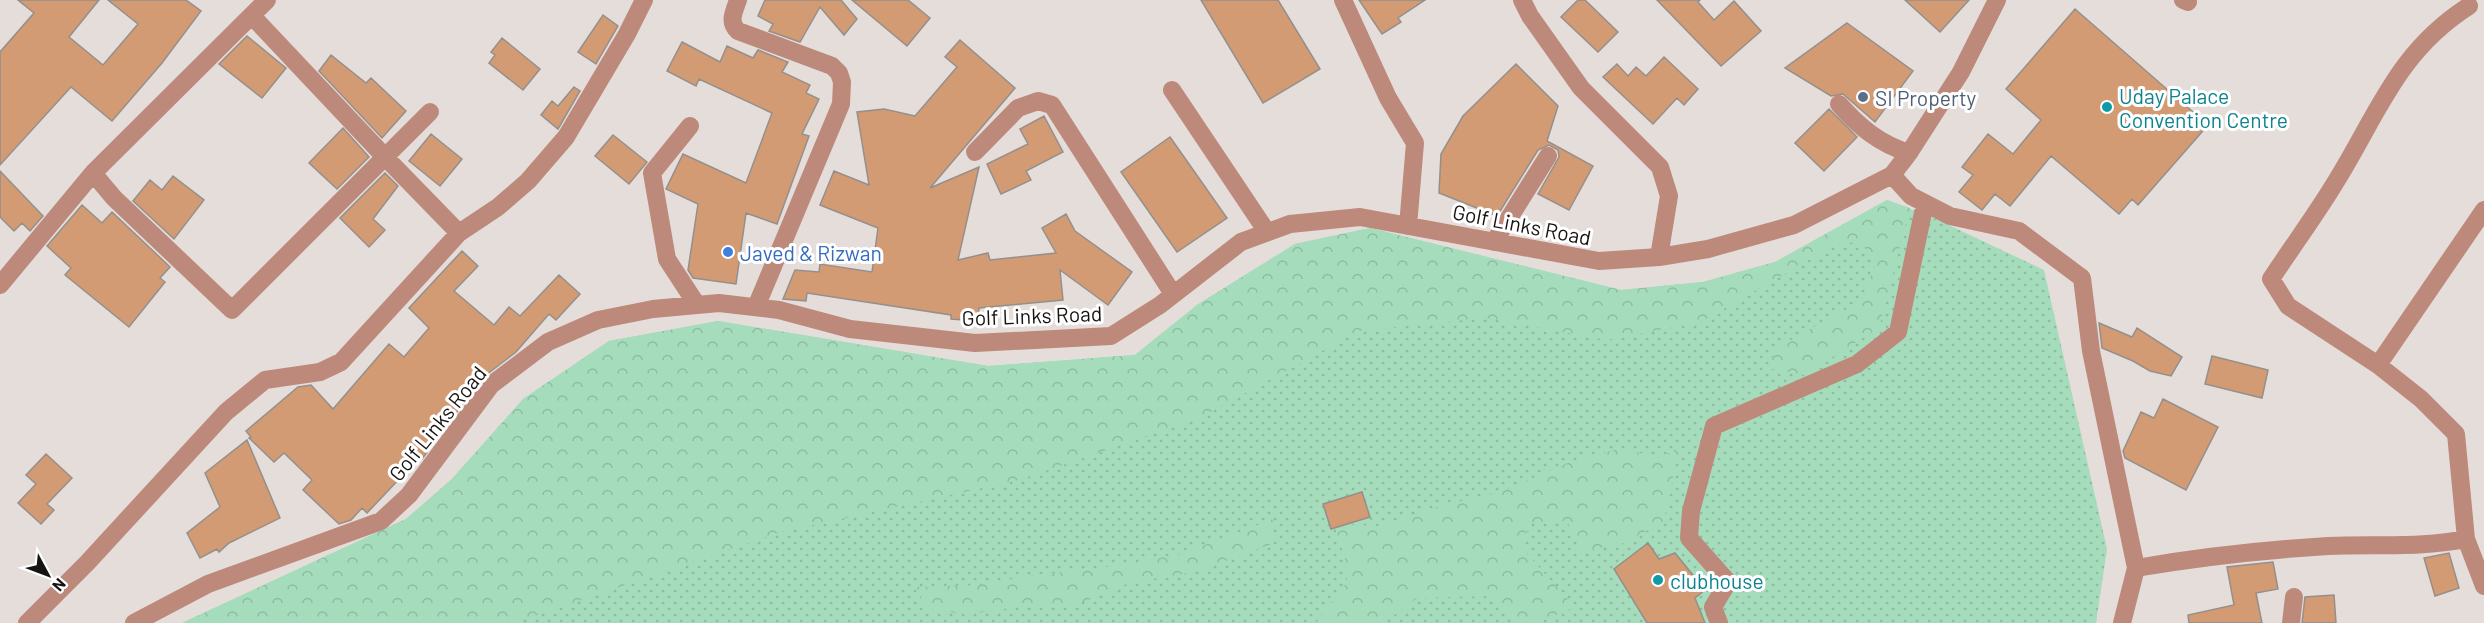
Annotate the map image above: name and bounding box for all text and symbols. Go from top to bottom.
place label: Uday Palace Convention Centre [2119,83,2288,132]
place label: SI Property [1875,85,1977,110]
marker: SI Property [1856,90,1870,104]
marker: Uday Palace Convention Centre [2100,100,2114,114]
street label: Golf Links Road [1451,198,1593,250]
place label: Javed & Rizwan [740,240,882,265]
marker: Javed & Rizwan [721,245,735,259]
street label: Golf Links Road [961,300,1103,330]
street label: Golf Links Road [383,361,491,485]
north arrow [18,545,78,605]
place label: clubhouse [1670,568,1764,593]
marker: clubhouse [1651,573,1665,587]
text: N [49,575,70,595]

